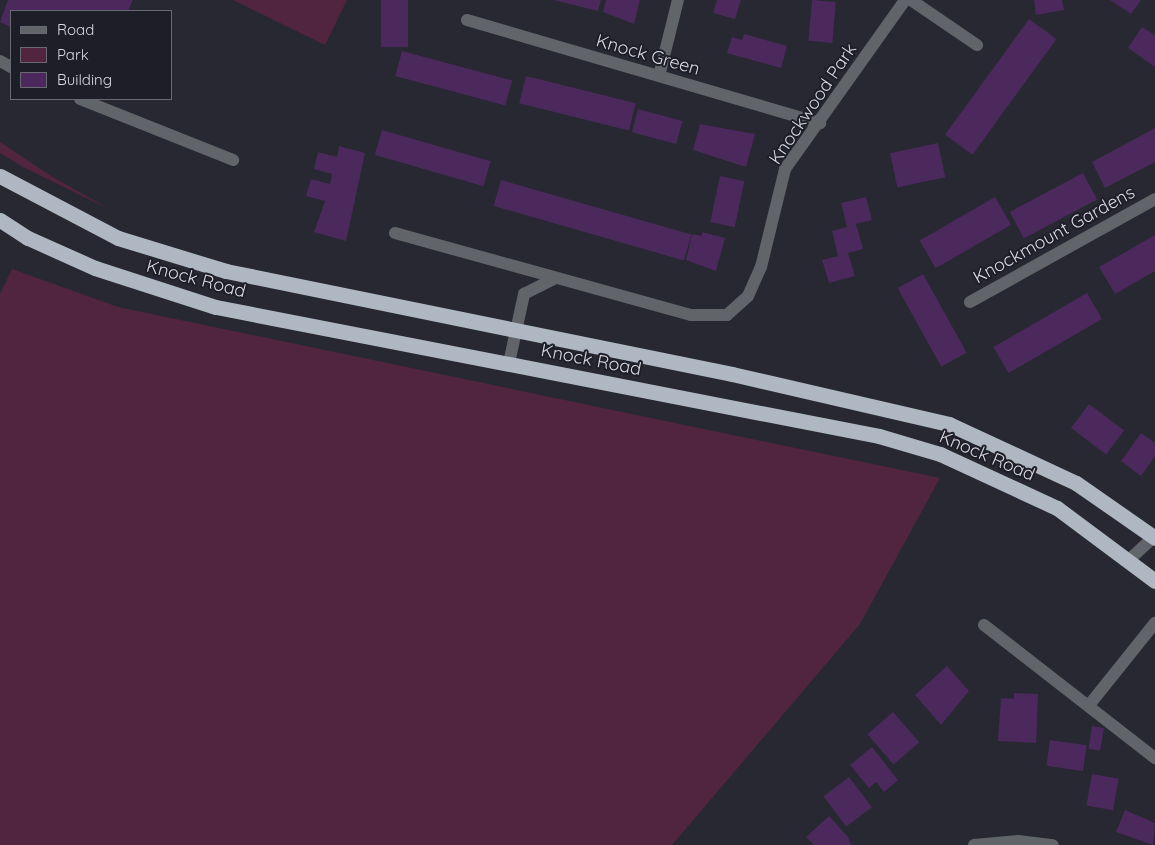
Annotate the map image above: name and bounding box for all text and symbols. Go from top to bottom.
legend [10,10,172,100]
text: Road [57,20,94,39]
street label: Knock Green [594,30,702,80]
street label: Knockwood Park [764,39,862,169]
text: Park [57,45,89,64]
text: Building [57,70,112,89]
street label: Knockmount Gardens [969,182,1139,288]
street label: Knock Road [144,255,248,303]
street label: Knock Road [539,340,643,380]
street label: Knock Road [936,426,1038,486]

